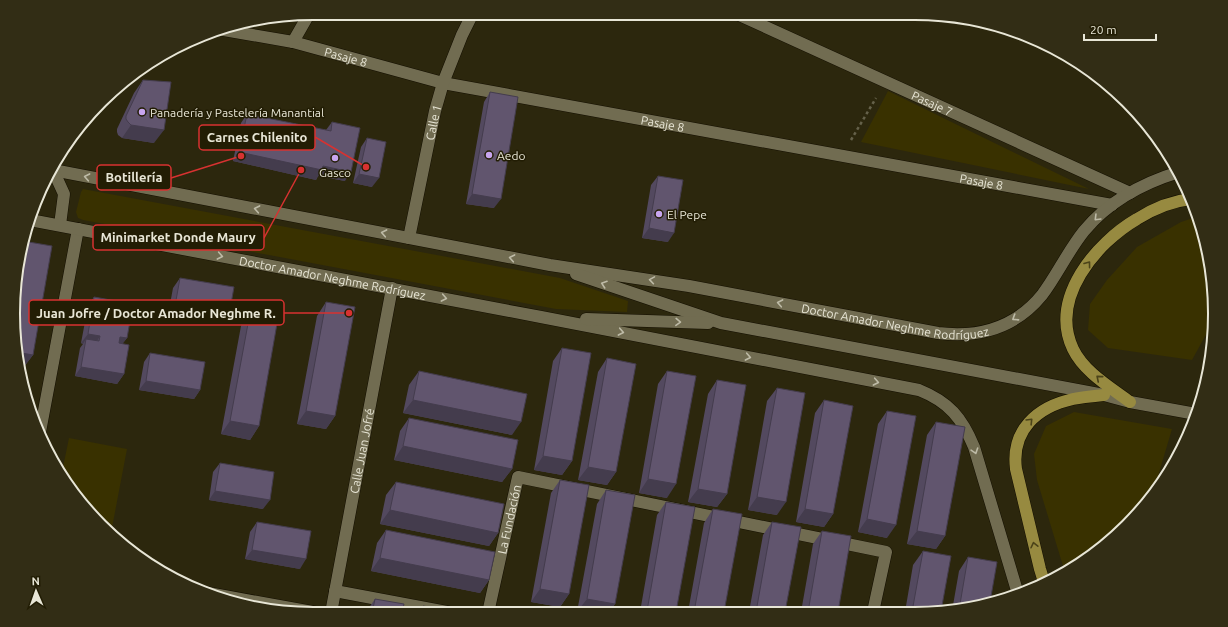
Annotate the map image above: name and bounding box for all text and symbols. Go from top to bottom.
scale bar [1084,16,1156,42]
text: 20 m [1090,23,1117,36]
street label: Pasaje 8 [323,44,369,69]
street label: Pasaje 7 [910,88,955,118]
street label: Calle 1 [423,103,443,141]
place label: Panadería y Pastelería Manantial [150,106,324,119]
marker: Panadería y Pastelería Manantial [137,107,147,117]
street label: Pasaje 8 [640,113,686,133]
callout: Carnes Chilenito [199,125,315,150]
text: Carnes Chilenito [207,130,307,144]
place label: Aedo [497,149,525,162]
marker: Aedo [484,150,494,160]
marker: Gasco [330,153,340,163]
callout: Botillería [97,165,171,190]
place label: Gasco [319,166,351,179]
text: Botillería [105,170,163,184]
street label: Pasaje 8 [959,171,1004,192]
one-way arrow [84,173,91,182]
one-way arrow [253,205,260,213]
place label: El Pepe [667,208,707,221]
marker: El Pepe [654,209,664,219]
one-way arrow [1094,213,1101,221]
callout: Minimarket Donde Maury [93,225,264,250]
one-way arrow [381,229,387,237]
text: Minimarket Donde Maury [100,230,256,244]
one-way arrow [217,251,223,260]
street label: Doctor Amador Neghme Rodríguez [238,253,427,302]
one-way arrow [509,254,515,262]
one-way arrow [1083,262,1090,269]
one-way arrow [649,276,655,285]
one-way arrow [601,280,608,289]
one-way arrow [441,293,447,302]
one-way arrow [777,299,783,308]
callout: Juan Jofre / Doctor Amador Neghme R. [29,300,284,325]
street label: Doctor Amador Neghme Rodríguez [800,301,990,341]
text: Juan Jofre / Doctor Amador Neghme R. [36,306,276,320]
one-way arrow [1013,313,1020,320]
one-way arrow [675,318,681,326]
one-way arrow [618,327,624,336]
one-way arrow [745,352,751,361]
one-way arrow [1097,376,1104,383]
one-way arrow [873,377,879,386]
street label: Calle Juan Jofré [347,407,376,495]
one-way arrow [1026,418,1033,426]
one-way arrow [970,447,979,454]
street label: La Fundación [495,483,523,555]
one-way arrow [1030,542,1039,549]
north arrow [16,571,56,611]
text: N [31,575,40,587]

